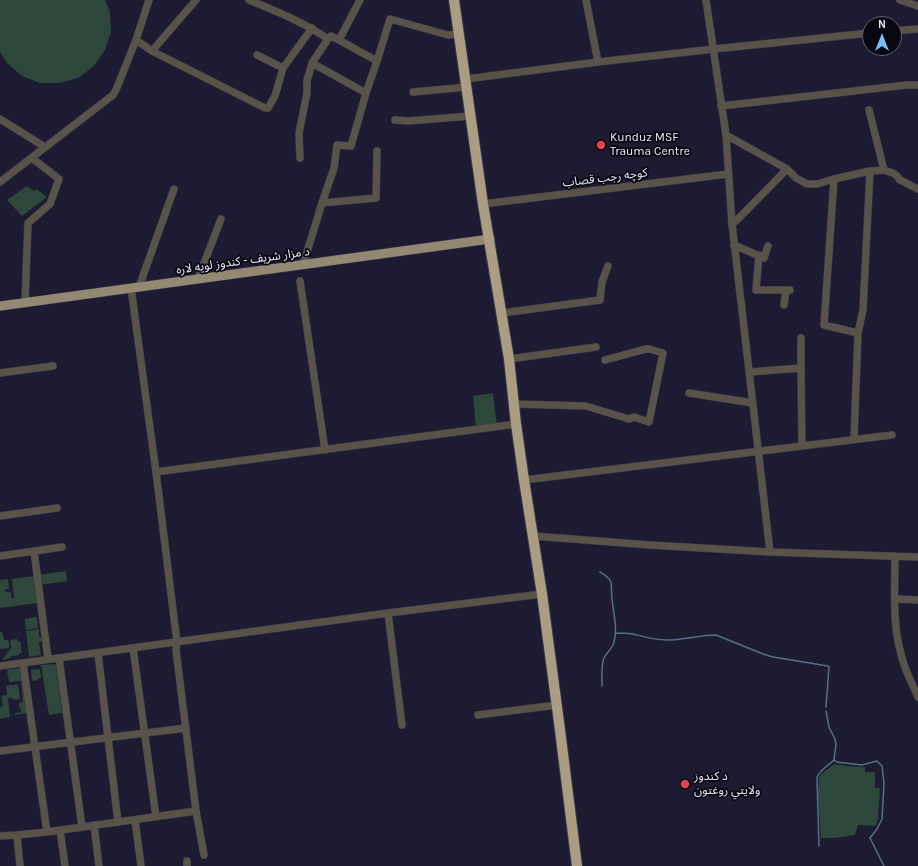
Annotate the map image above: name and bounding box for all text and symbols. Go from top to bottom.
north arrow [862,16,902,56]
text: N [878,18,886,31]
place label: Kunduz MSF Trauma Centre [610,131,690,159]
marker: Kunduz MSF Trauma Centre [595,139,607,151]
street label: کوچه رجب قصاب [562,166,648,190]
street label: د مزار شریف - کندوز لویه لاره [175,244,311,278]
place label: د کندوز ولایتي روغتون [694,770,760,798]
marker: د کندوز ولایتي روغتون [679,778,691,790]

